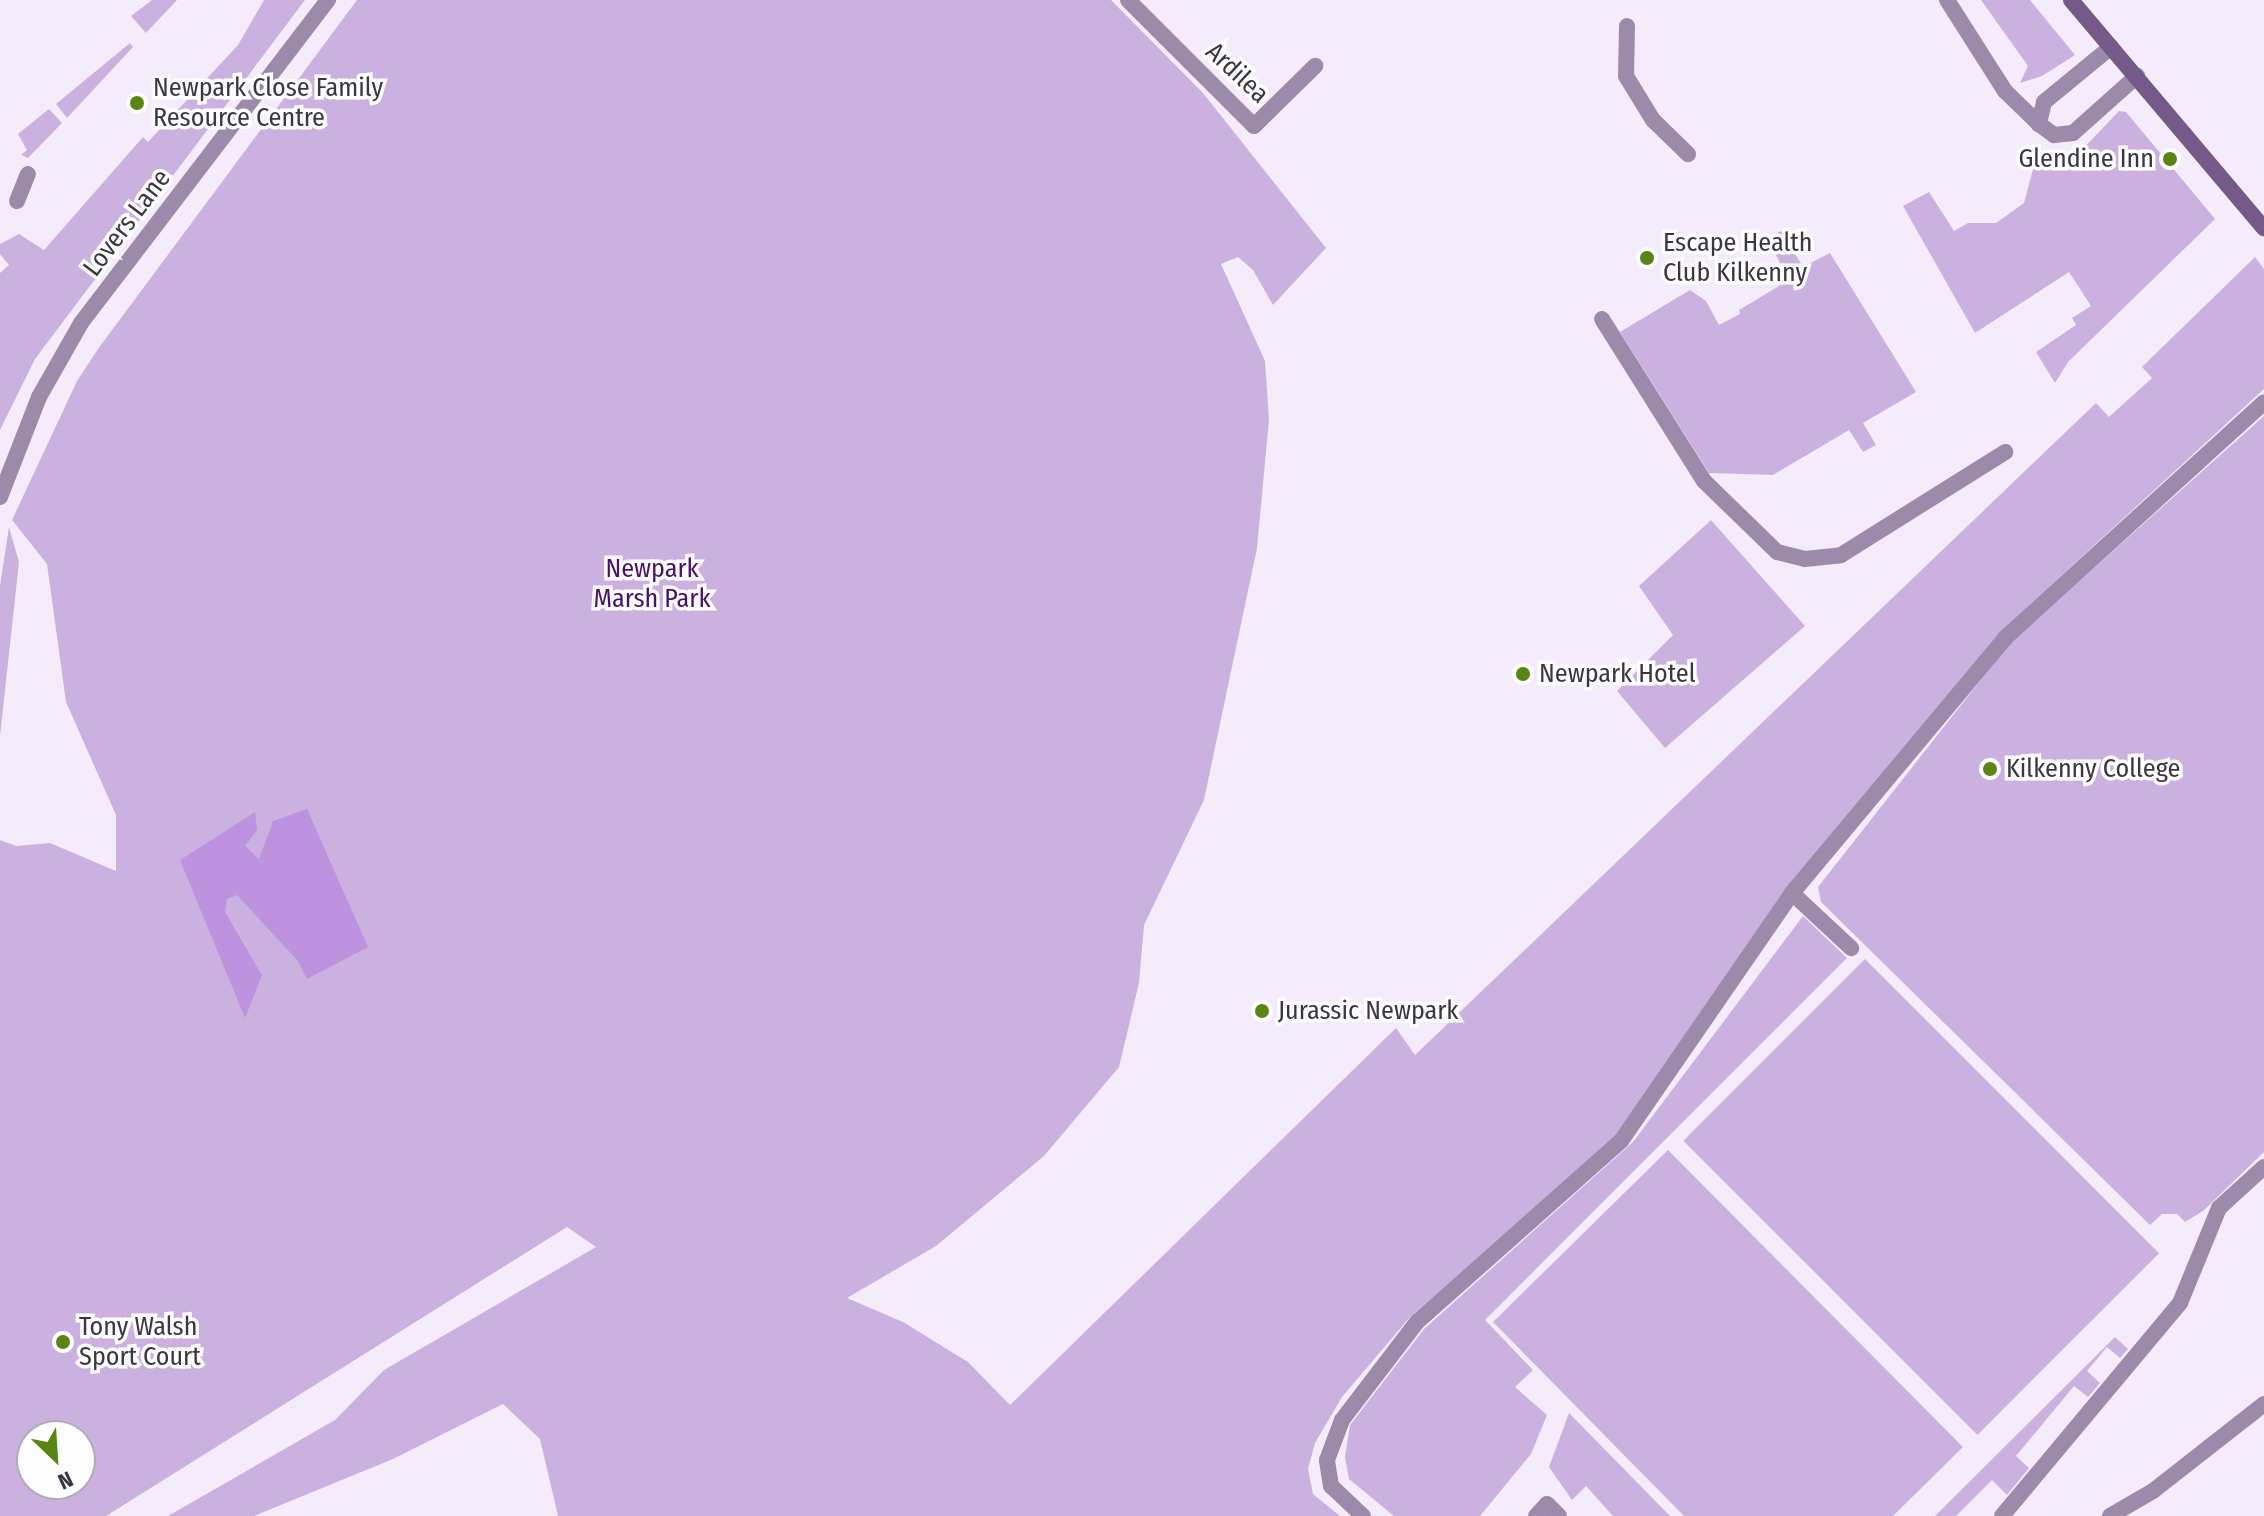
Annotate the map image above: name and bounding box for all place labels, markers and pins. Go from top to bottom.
place label: Newpark Close Family Resource Centre [153,72,383,134]
marker: Newpark Close Family Resource Centre [128,94,146,112]
place label: Glendine Inn [2018,143,2154,175]
marker: Glendine Inn [2161,150,2179,168]
place label: Escape Health Club Kilkenny [1663,227,1812,288]
marker: Escape Health Club Kilkenny [1638,249,1656,267]
place label: Newpark Hotel [1539,658,1696,690]
marker: Newpark Hotel [1514,665,1532,683]
place label: Kilkenny College [2006,753,2180,785]
marker: Kilkenny College [1981,760,1999,778]
place label: Jurassic Newpark [1278,995,1458,1027]
marker: Jurassic Newpark [1253,1002,1271,1020]
place label: Tony Walsh Sport Court [79,1311,201,1372]
marker: Tony Walsh Sport Court [54,1333,72,1351]

